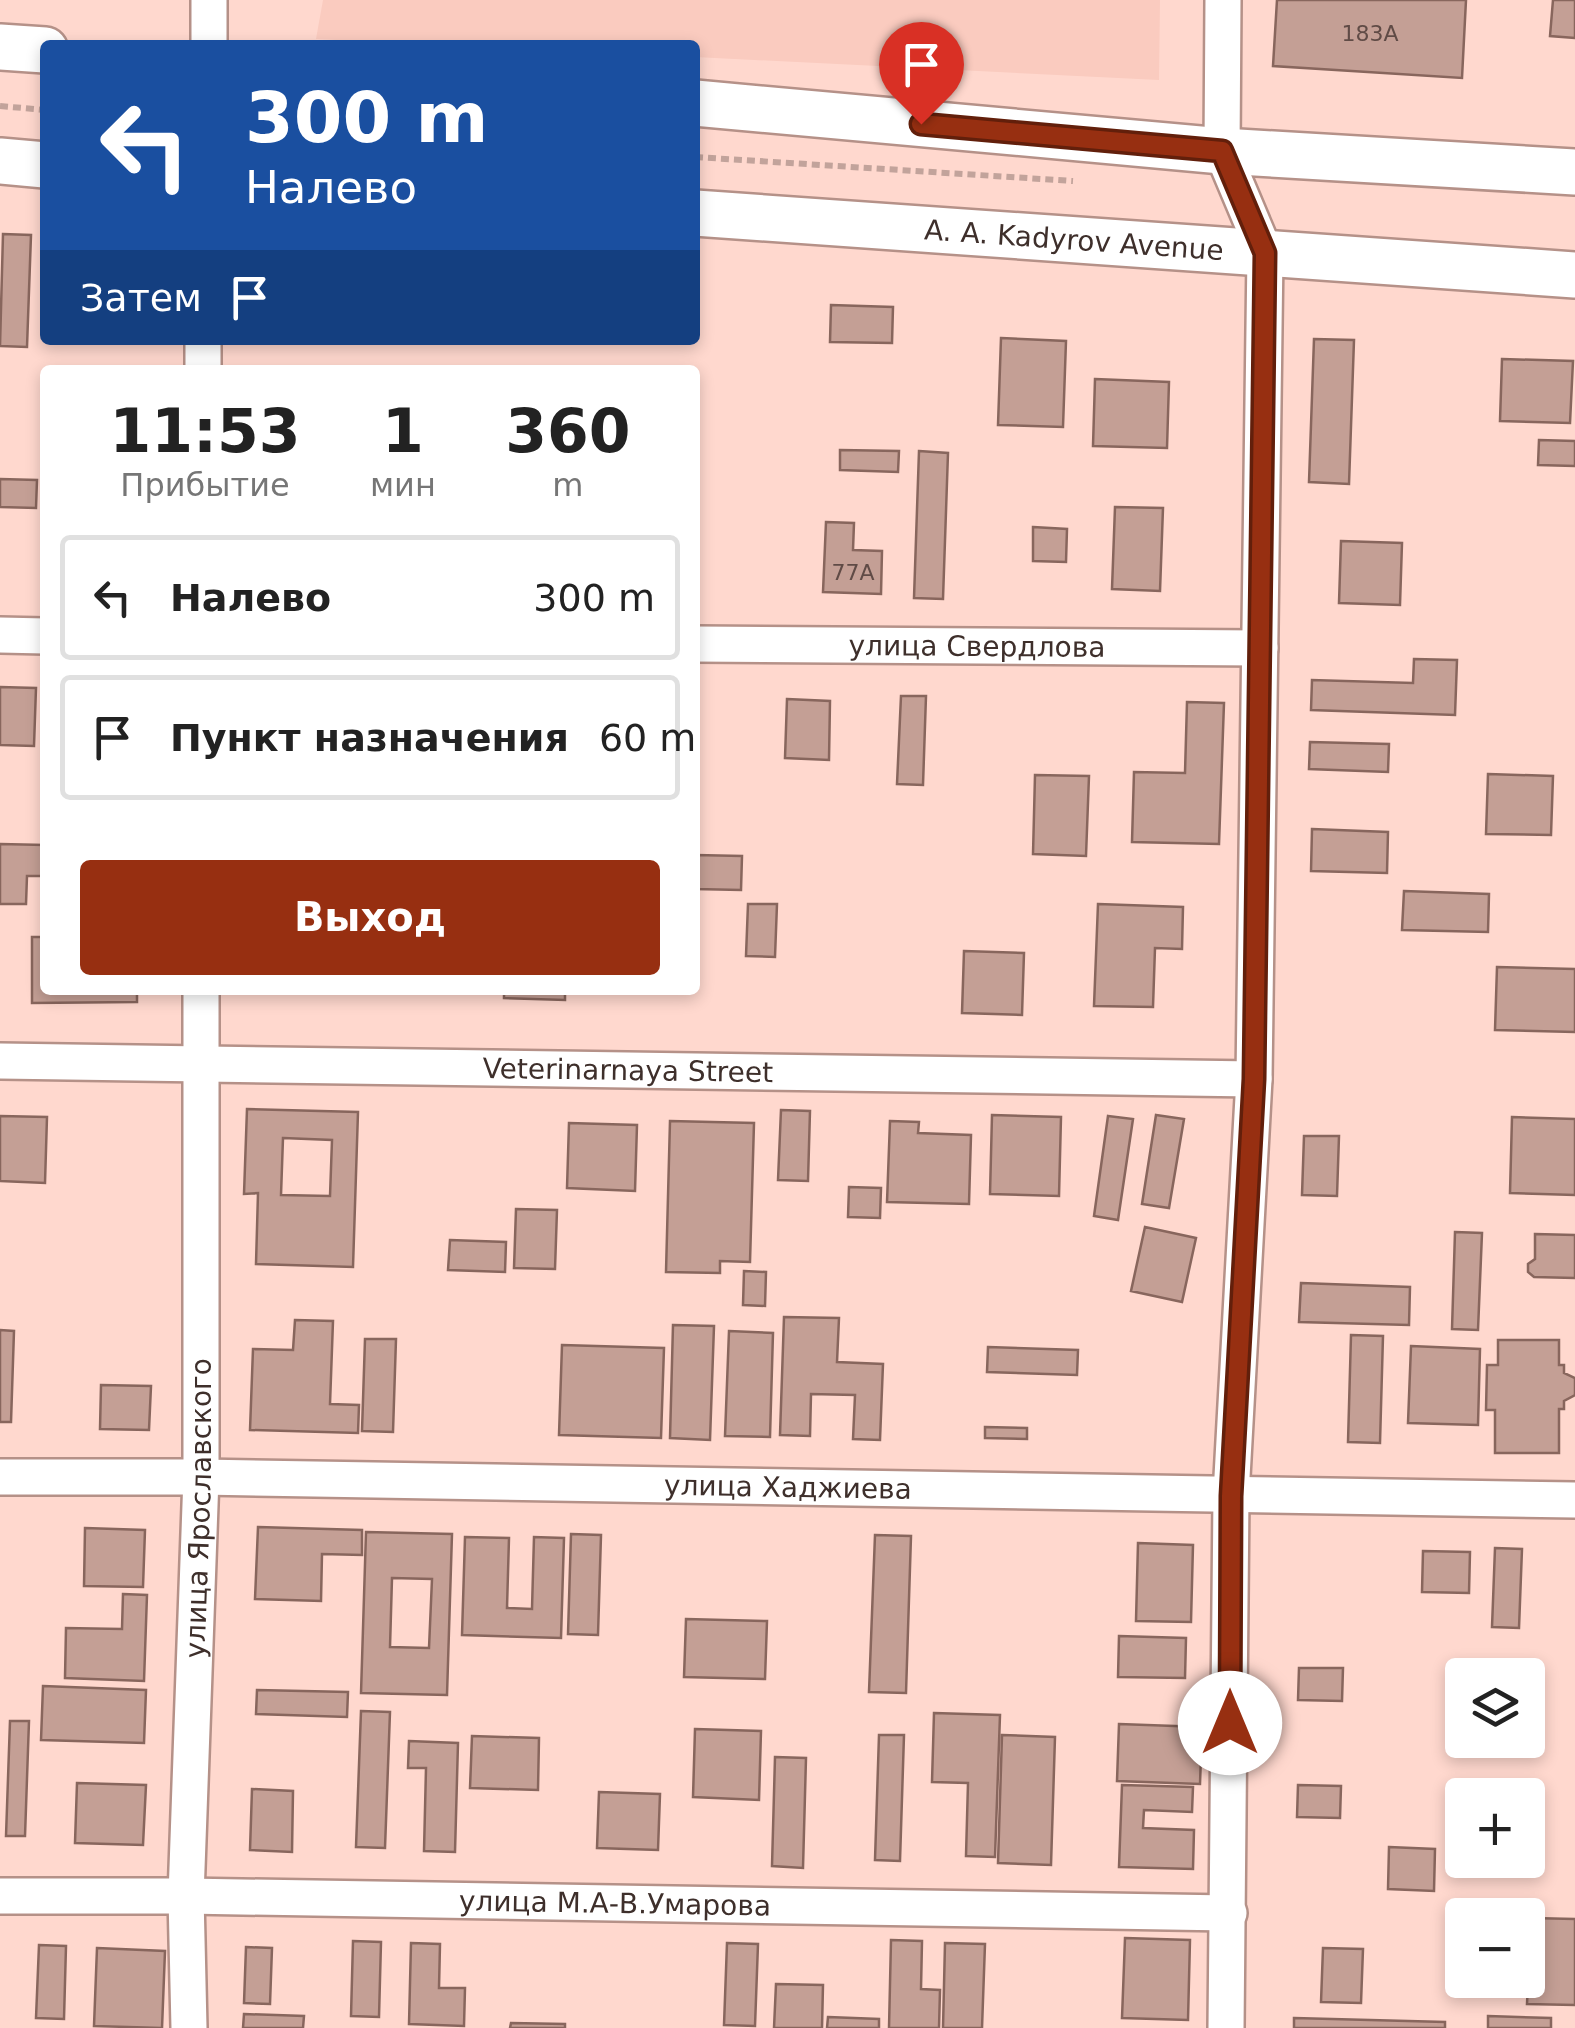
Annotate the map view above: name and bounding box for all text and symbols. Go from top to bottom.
house number: 183А [1341,21,1399,46]
pin [879,22,964,125]
icon: arrive [894,37,949,92]
text: 300 m [245,77,488,159]
icon: left [80,80,210,210]
text: Налево [245,161,417,214]
street label: A. A. Kadyrov Avenue [923,213,1225,267]
icon: arrive [222,270,277,325]
text: Затем [80,276,202,320]
text: 11:53 [109,396,300,466]
text: 1 [382,396,424,466]
text: 360 [505,396,631,466]
text: Прибытие [120,466,290,504]
text: мин [370,466,436,504]
text: m [552,466,583,504]
house number: 77А [831,560,875,585]
icon: left [85,570,140,625]
text: Налево [170,576,331,620]
text: 300 m [533,576,655,620]
street label: улица Свердлова [848,629,1106,664]
icon: arrive [85,710,140,765]
text: Пункт назначения [170,716,569,760]
text: 60 m [599,716,696,760]
button: Выход [80,860,660,975]
street label: Veterinarnaya Street [483,1052,773,1089]
street label: улица Ярославского [179,1358,218,1659]
street label: улица Хаджиева [664,1469,912,1506]
map controls [1445,1658,1545,1998]
button: layers [1445,1658,1545,1758]
position arrow [1178,1671,1282,1775]
button: + [1445,1778,1545,1878]
street label: улица М.А-В.Умарова [459,1884,771,1923]
button: − [1445,1898,1545,1998]

